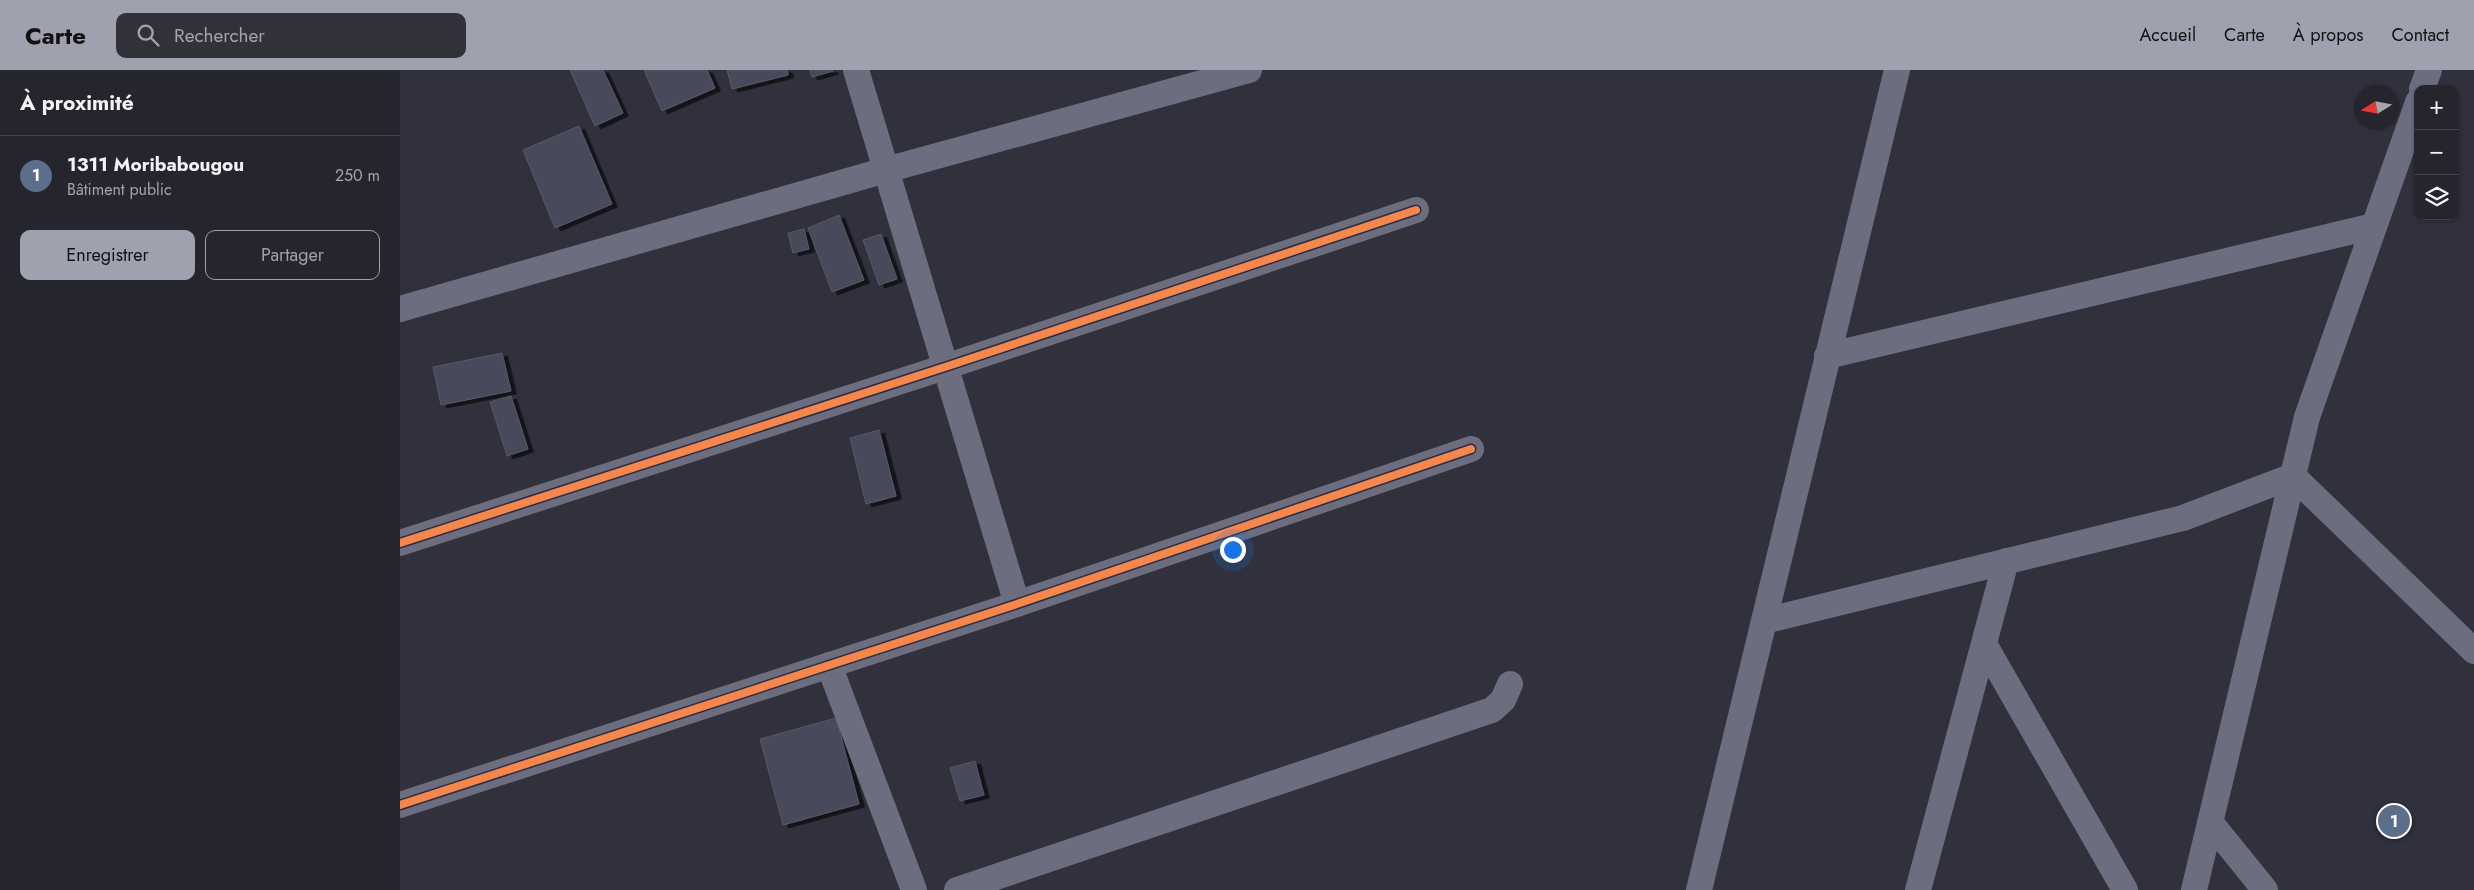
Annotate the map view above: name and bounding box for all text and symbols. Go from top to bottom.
search box [116,13,466,58]
text: Carte [25,18,86,53]
icon: search [134,21,162,49]
text: Rechercher [174,22,265,49]
text: Accueil [2139,22,2196,48]
text: Carte [2224,22,2265,48]
text: À propos [2293,22,2363,48]
text: Contact [2391,22,2449,48]
north arrow [2354,85,2399,130]
map controls [2414,85,2459,220]
button: + [2414,85,2459,130]
text: À proximité [20,88,134,118]
button: − [2414,130,2459,175]
text: 1311 Moribabougou [67,151,244,178]
text: 1 [32,164,40,187]
text: 250 m [335,164,380,187]
button: layers [2414,175,2459,220]
text: Bâtiment public [67,178,172,201]
button: Enregistrer [20,230,195,280]
button: Partager [205,230,380,280]
your location [1220,537,1246,563]
pin: 1 [2378,802,2410,840]

